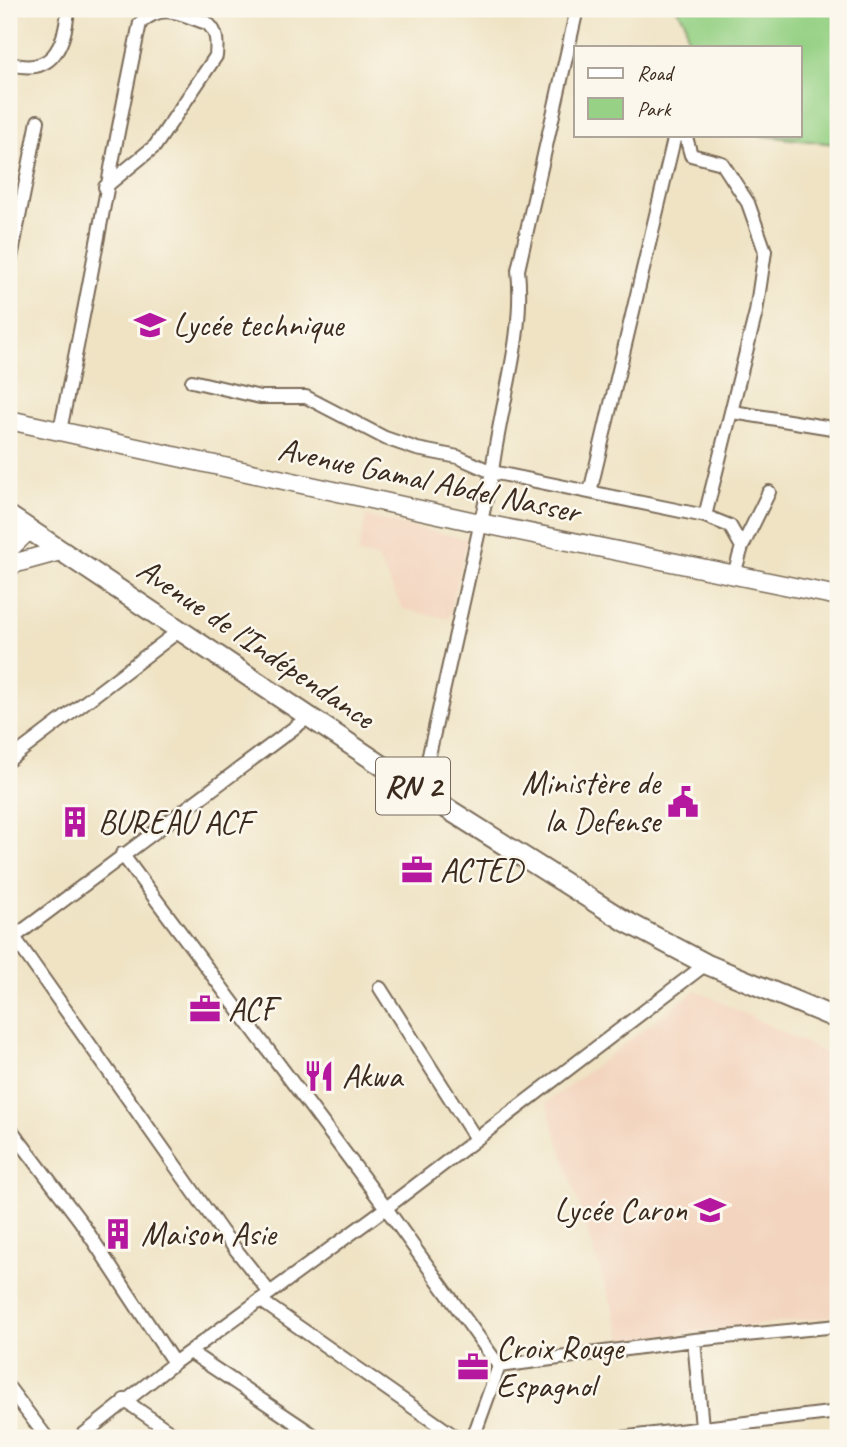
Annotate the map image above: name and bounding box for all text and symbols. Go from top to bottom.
legend [574,46,802,136]
text: Road [637,60,676,86]
text: Park [637,96,672,122]
place label: Lycée technique [173,304,346,346]
school or university icon: Lycée technique [133,308,167,342]
street label: Avenue Gamal Abdel Nasser [274,428,587,533]
street label: Avenue de l'Indépendance [129,548,385,739]
road number: RN 2 [376,758,450,814]
place label: Ministère de la Defense [522,762,662,842]
public building icon: Ministère de la Defense [666,785,700,819]
place label: BUREAU ACF [98,801,258,843]
building icon: BUREAU ACF [58,805,92,839]
place label: ACTED [440,849,525,891]
office icon: ACTED [400,853,434,887]
place label: ACF [228,988,282,1030]
office icon: ACF [188,992,222,1026]
place label: Akwa [342,1055,405,1097]
restaurant icon: Akwa [302,1059,336,1093]
place label: Lycée Caron [554,1189,687,1231]
school or university icon: Lycée Caron [693,1193,727,1227]
place label: Maison Asie [141,1213,278,1255]
building icon: Maison Asie [101,1217,135,1251]
place label: Croix Rouge Espagnol [496,1327,626,1407]
office icon: Croix Rouge Espagnol [456,1350,490,1384]

